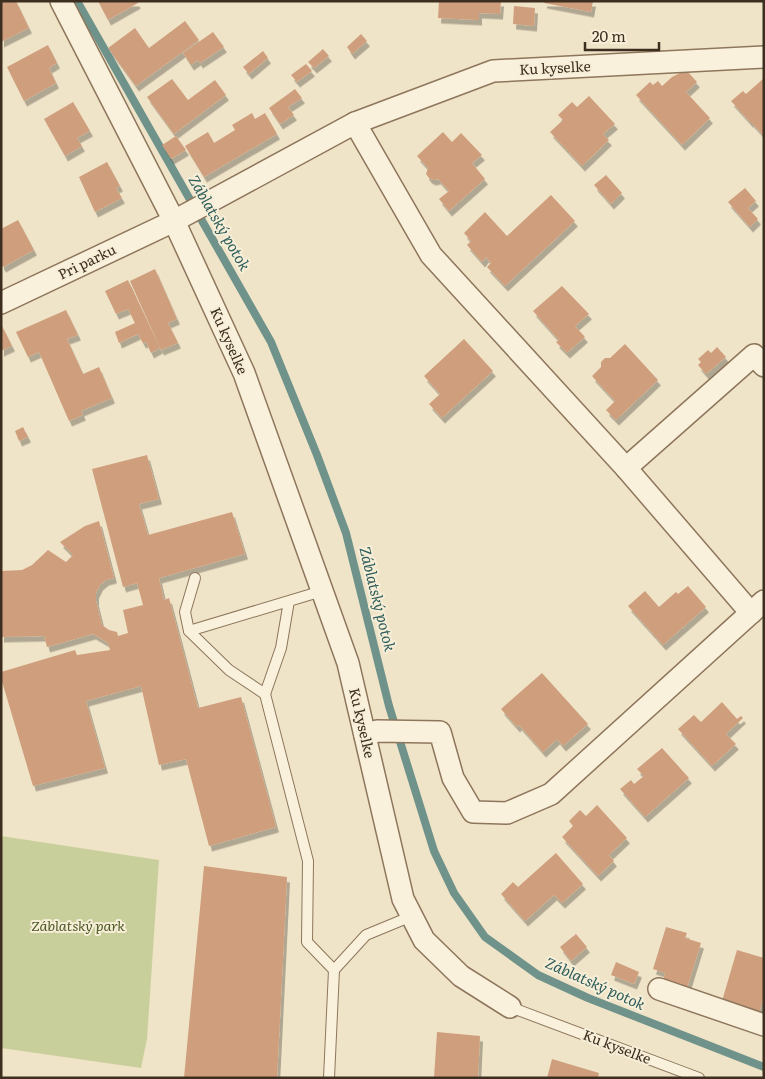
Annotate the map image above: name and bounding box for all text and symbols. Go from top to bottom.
scale bar [585,20,659,52]
text: 20 m [592,24,626,47]
street label: Ku kyselke [519,55,591,79]
water label: Záblatský potok [183,170,258,275]
street label: Pri parku [54,238,119,284]
street label: Ku kyselke [206,304,254,377]
water label: Záblatský potok [354,544,403,654]
street label: Ku kyselke [345,686,381,760]
park label: Záblatský park [31,915,125,935]
water label: Záblatský potok [542,950,650,1015]
street label: Ku kyselke [580,1024,654,1068]

